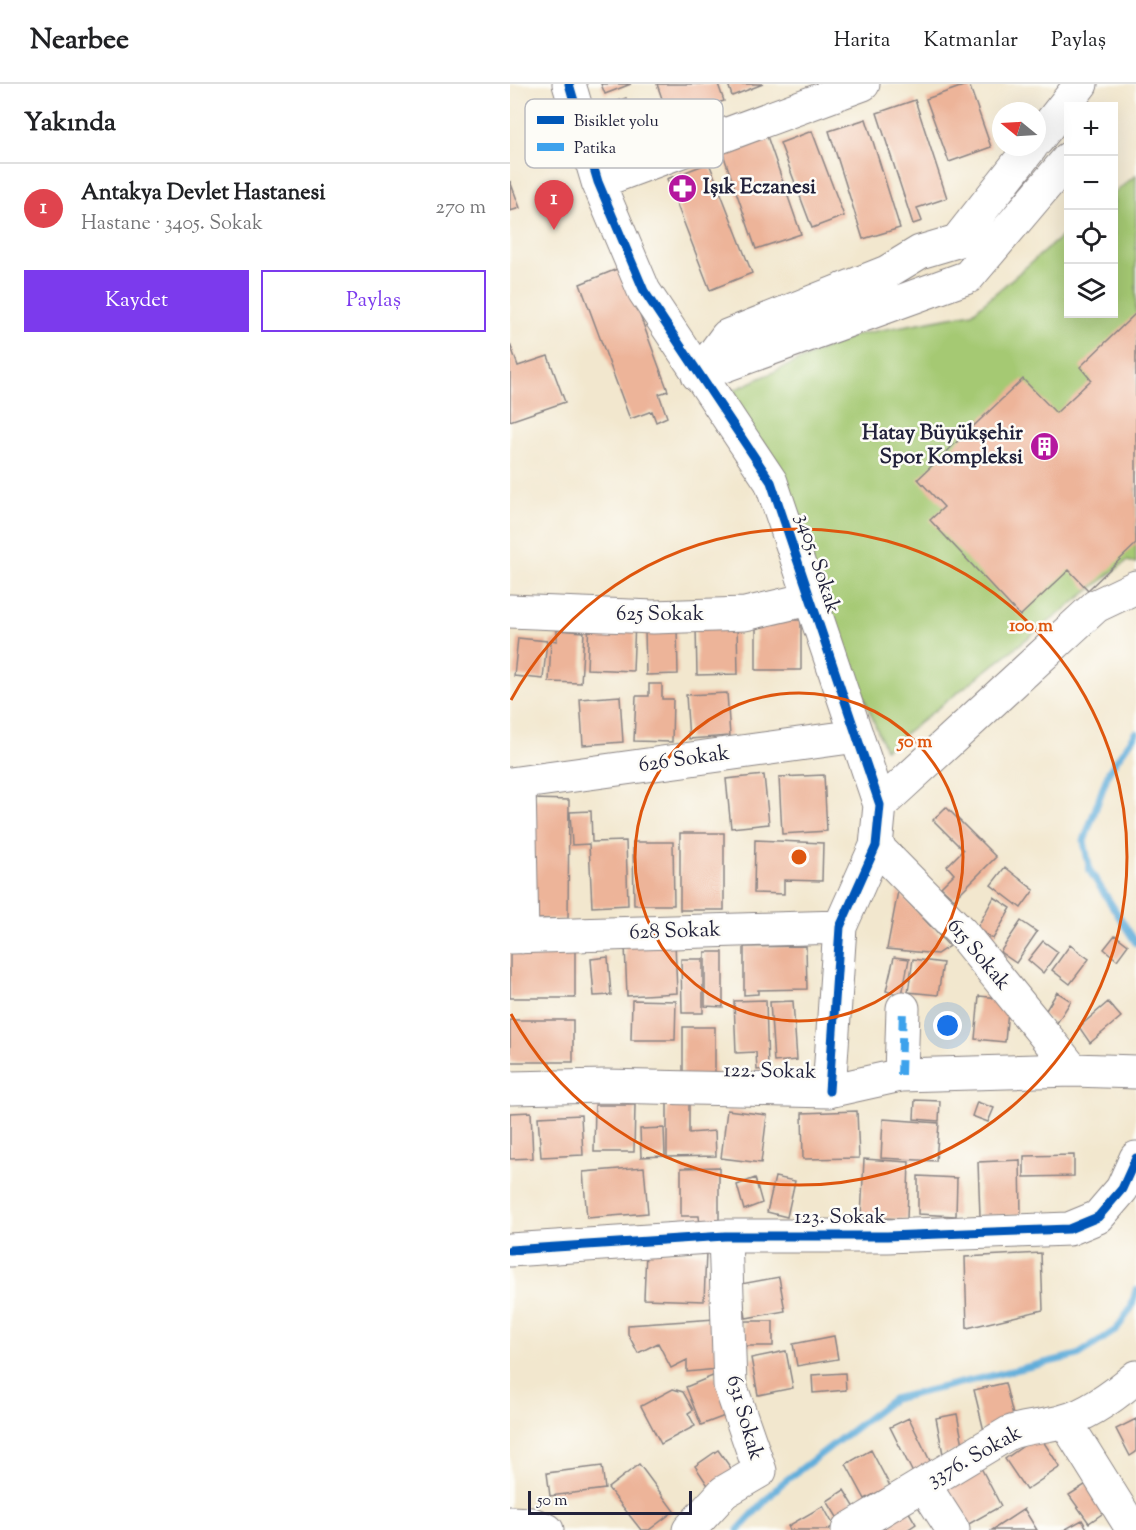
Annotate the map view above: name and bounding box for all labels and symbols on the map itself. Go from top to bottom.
legend [525,99,723,168]
north arrow [992,102,1046,156]
text: Bisiklet yolu [574,111,659,134]
text: Patika [574,138,617,161]
pharmacy icon: Işık Eczanesi [666,172,698,204]
place label: Işık Eczanesi [703,173,816,203]
pin: 1 [534,180,573,230]
place label: Hatay Büyükşehir Spor Kompleksi [862,419,1023,473]
building icon: Hatay Büyükşehir Spor Kompleksi [1028,430,1060,462]
street label: 3405. Sokak [787,510,847,618]
street label: 625 Sokak [616,600,705,630]
text: 100 m [1009,614,1053,640]
text: 50 m [896,730,932,756]
street label: 626 Sokak [637,739,732,781]
centre of rings [789,847,809,867]
street label: 615 Sokak [939,913,1017,998]
street label: 628 Sokak [629,915,722,949]
your location [933,1011,962,1040]
street label: 122. Sokak [723,1056,817,1088]
street label: 123. Sokak [794,1203,886,1233]
street label: 631 Sokak [718,1372,771,1464]
street label: 3376. Sokak [922,1418,1028,1495]
scale bar [528,1488,692,1516]

